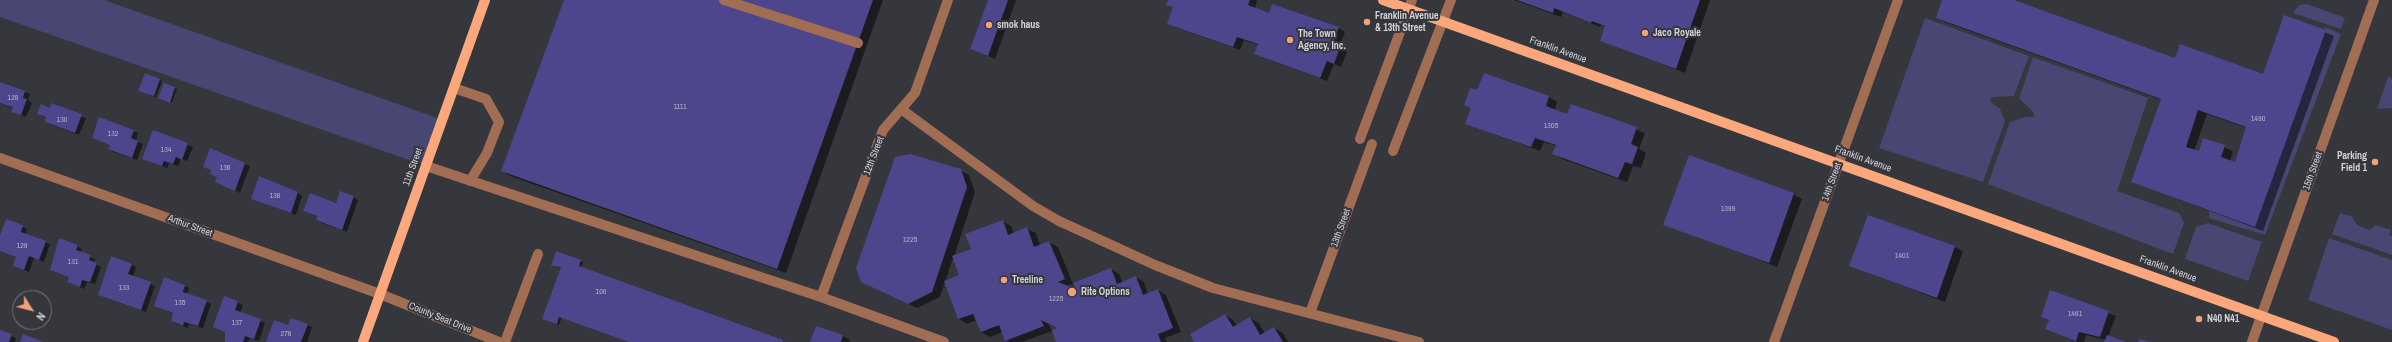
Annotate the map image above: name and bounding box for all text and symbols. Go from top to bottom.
place label: Franklin Avenue & 13th Street [1375,10,1438,34]
marker: Franklin Avenue & 13th Street [1362,17,1372,27]
place label: smok haus [997,19,1040,31]
marker: smok haus [984,20,994,30]
place label: Jaco Royale [1653,27,1701,39]
place label: The Town Agency, Inc. [1298,28,1346,52]
marker: Jaco Royale [1640,28,1650,38]
street label: Franklin Avenue [1528,34,1588,66]
marker: The Town Agency, Inc. [1285,35,1295,45]
house number: 128 [8,93,18,103]
house number: 1111 [673,102,687,112]
house number: 1490 [2251,114,2265,124]
house number: 130 [57,115,67,125]
house number: 1305 [1544,121,1558,131]
house number: 132 [108,129,118,139]
street label: 12th Street [861,135,887,177]
street label: Franklin Avenue [1833,143,1893,175]
house number: 134 [161,145,171,155]
street label: 11th Street [401,146,425,188]
street label: 15th Street [2301,150,2325,192]
place label: Parking Field 1 [2337,150,2367,174]
marker: Parking Field 1 [2370,157,2380,167]
street label: 14th Street [1820,161,1844,203]
house number: 136 [220,163,230,173]
house number: 138 [270,191,280,201]
house number: 1399 [1721,204,1735,214]
street label: 13th Street [1329,207,1353,249]
street label: Arthur Street [166,212,214,240]
house number: 1225 [903,235,917,245]
house number: 129 [17,241,27,251]
house number: 1401 [1895,251,1909,261]
street label: Franklin Avenue [2138,253,2198,285]
house number: 131 [68,257,78,267]
place label: Treeline [1012,274,1043,286]
marker: Treeline [999,275,1009,285]
house number: 133 [119,283,129,293]
marker: Rite Options [1066,286,1078,298]
place label: Rite Options [1081,286,1130,298]
house number: 100 [596,287,606,297]
north arrow [12,290,52,330]
house number: 1225 [1049,294,1063,304]
house number: 135 [175,298,185,308]
street label: County Seat Drive [407,300,473,336]
house number: 1461 [2068,309,2082,319]
text: N [33,310,48,323]
place label: N40 N41 [2207,313,2239,325]
marker: N40 N41 [2194,314,2204,324]
house number: 137 [232,318,242,328]
house number: 276 [281,329,291,339]

